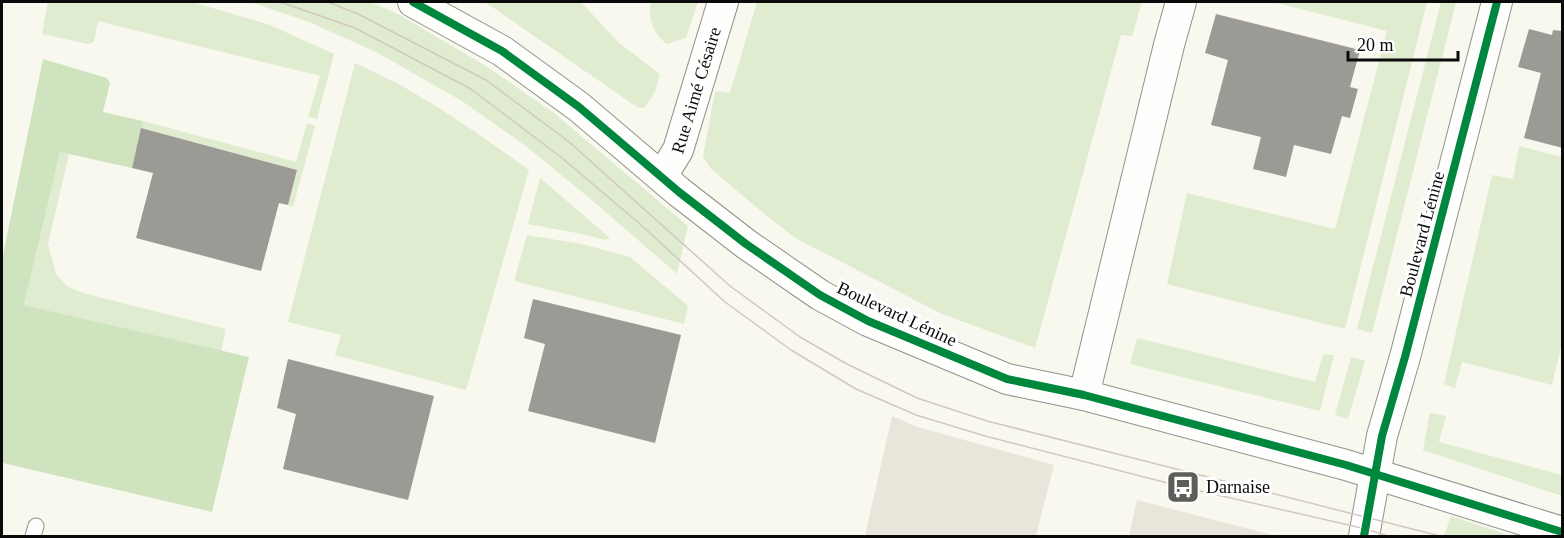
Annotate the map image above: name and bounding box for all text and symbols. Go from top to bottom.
scale bar [1348,24,1458,62]
street label: Rue Aimé Césaire [668,25,725,156]
text: 20 m [1357,35,1394,55]
street label: Boulevard Lénine [1396,169,1448,299]
street label: Boulevard Lénine [834,278,960,350]
bus stop icon: Darnaise [1165,469,1201,505]
place label: Darnaise [1206,477,1270,497]

